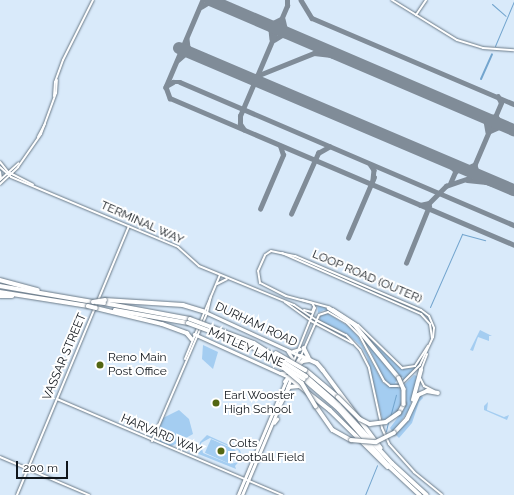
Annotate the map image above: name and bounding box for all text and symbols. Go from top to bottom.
street label: TERMINAL WAY [98,198,186,248]
street label: LOOP ROAD (OUTER) [310,247,424,307]
street label: DURHAM ROAD [213,300,299,350]
street label: VASSAR STREET [40,311,90,403]
street label: MATLEY LANE [206,325,286,371]
place label: Reno Main Post Office [108,351,167,379]
marker: Reno Main Post Office [95,360,105,370]
place label: Earl Wooster High School [224,389,295,417]
marker: Earl Wooster High School [211,398,221,408]
street label: HARVARD WAY [118,411,204,459]
place label: Colts Football Field [229,437,305,465]
marker: Colts Football Field [216,446,226,456]
scale bar [18,453,70,479]
text: 200 m [23,461,58,475]

